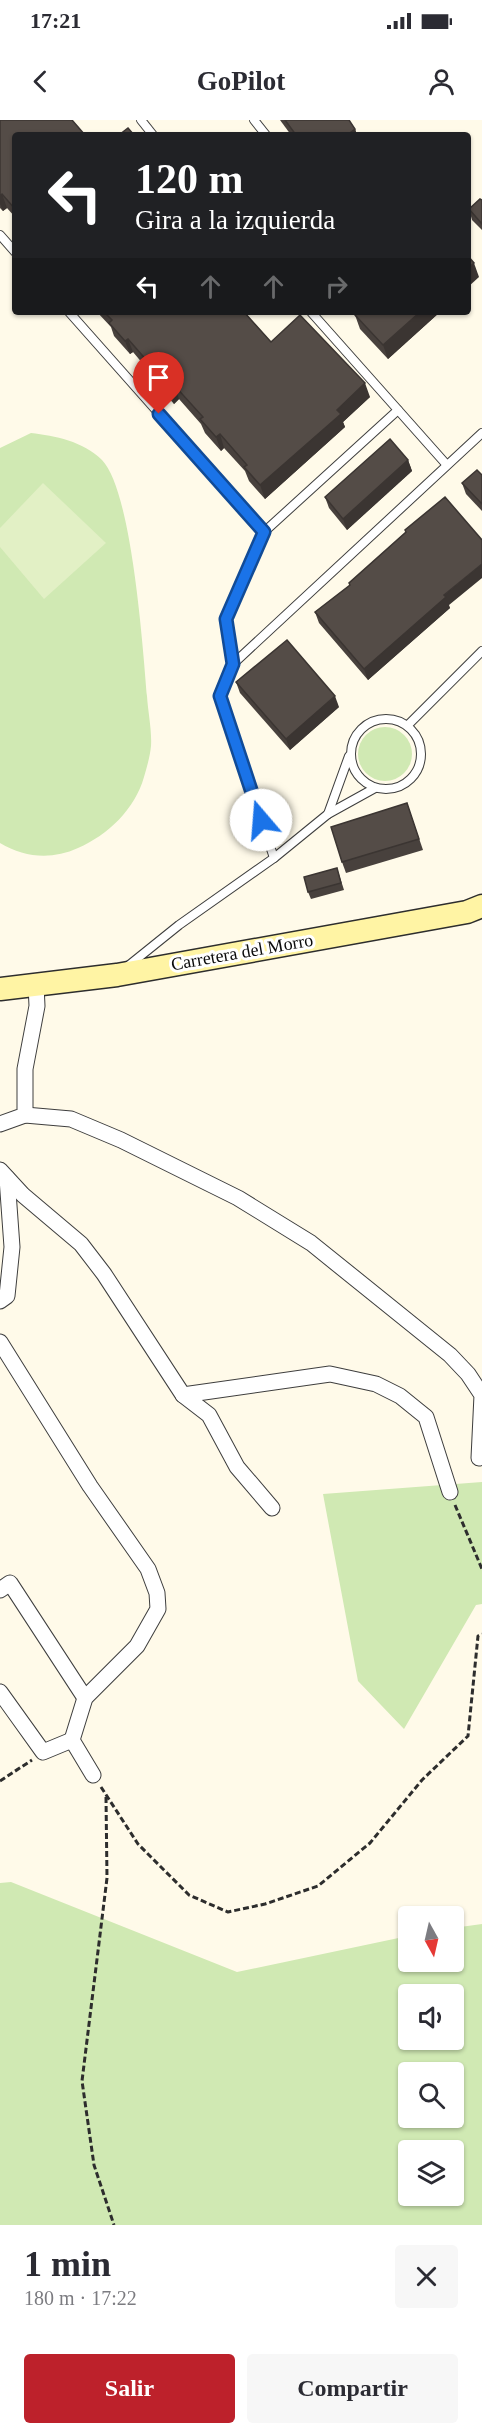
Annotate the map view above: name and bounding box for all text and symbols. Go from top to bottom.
text: 17:21 [30,8,81,33]
icon: back [24,65,57,98]
icon: person [425,65,458,98]
text: GoPilot [197,66,285,96]
icon: left [36,156,114,234]
text: 120 m [135,156,244,202]
text: Gira a la izquierda [135,205,335,235]
icon: left [131,270,164,303]
icon: ahead [194,270,227,303]
icon: ahead [257,270,290,303]
icon: right [320,270,353,303]
pin [133,352,184,414]
icon: arrive [142,361,175,394]
position arrow [229,788,293,852]
street label: Carretera del Morro [169,930,315,974]
north arrow [398,1906,464,1972]
map controls [398,1906,464,2206]
button: sound [398,1984,464,2050]
button: search [398,2062,464,2128]
button: layers [398,2140,464,2206]
text: 1 min [24,2244,111,2284]
button: close [395,2245,458,2308]
text: 180 m · 17:22 [24,2287,137,2309]
button: Salir [24,2354,235,2423]
button: Compartir [247,2354,458,2423]

